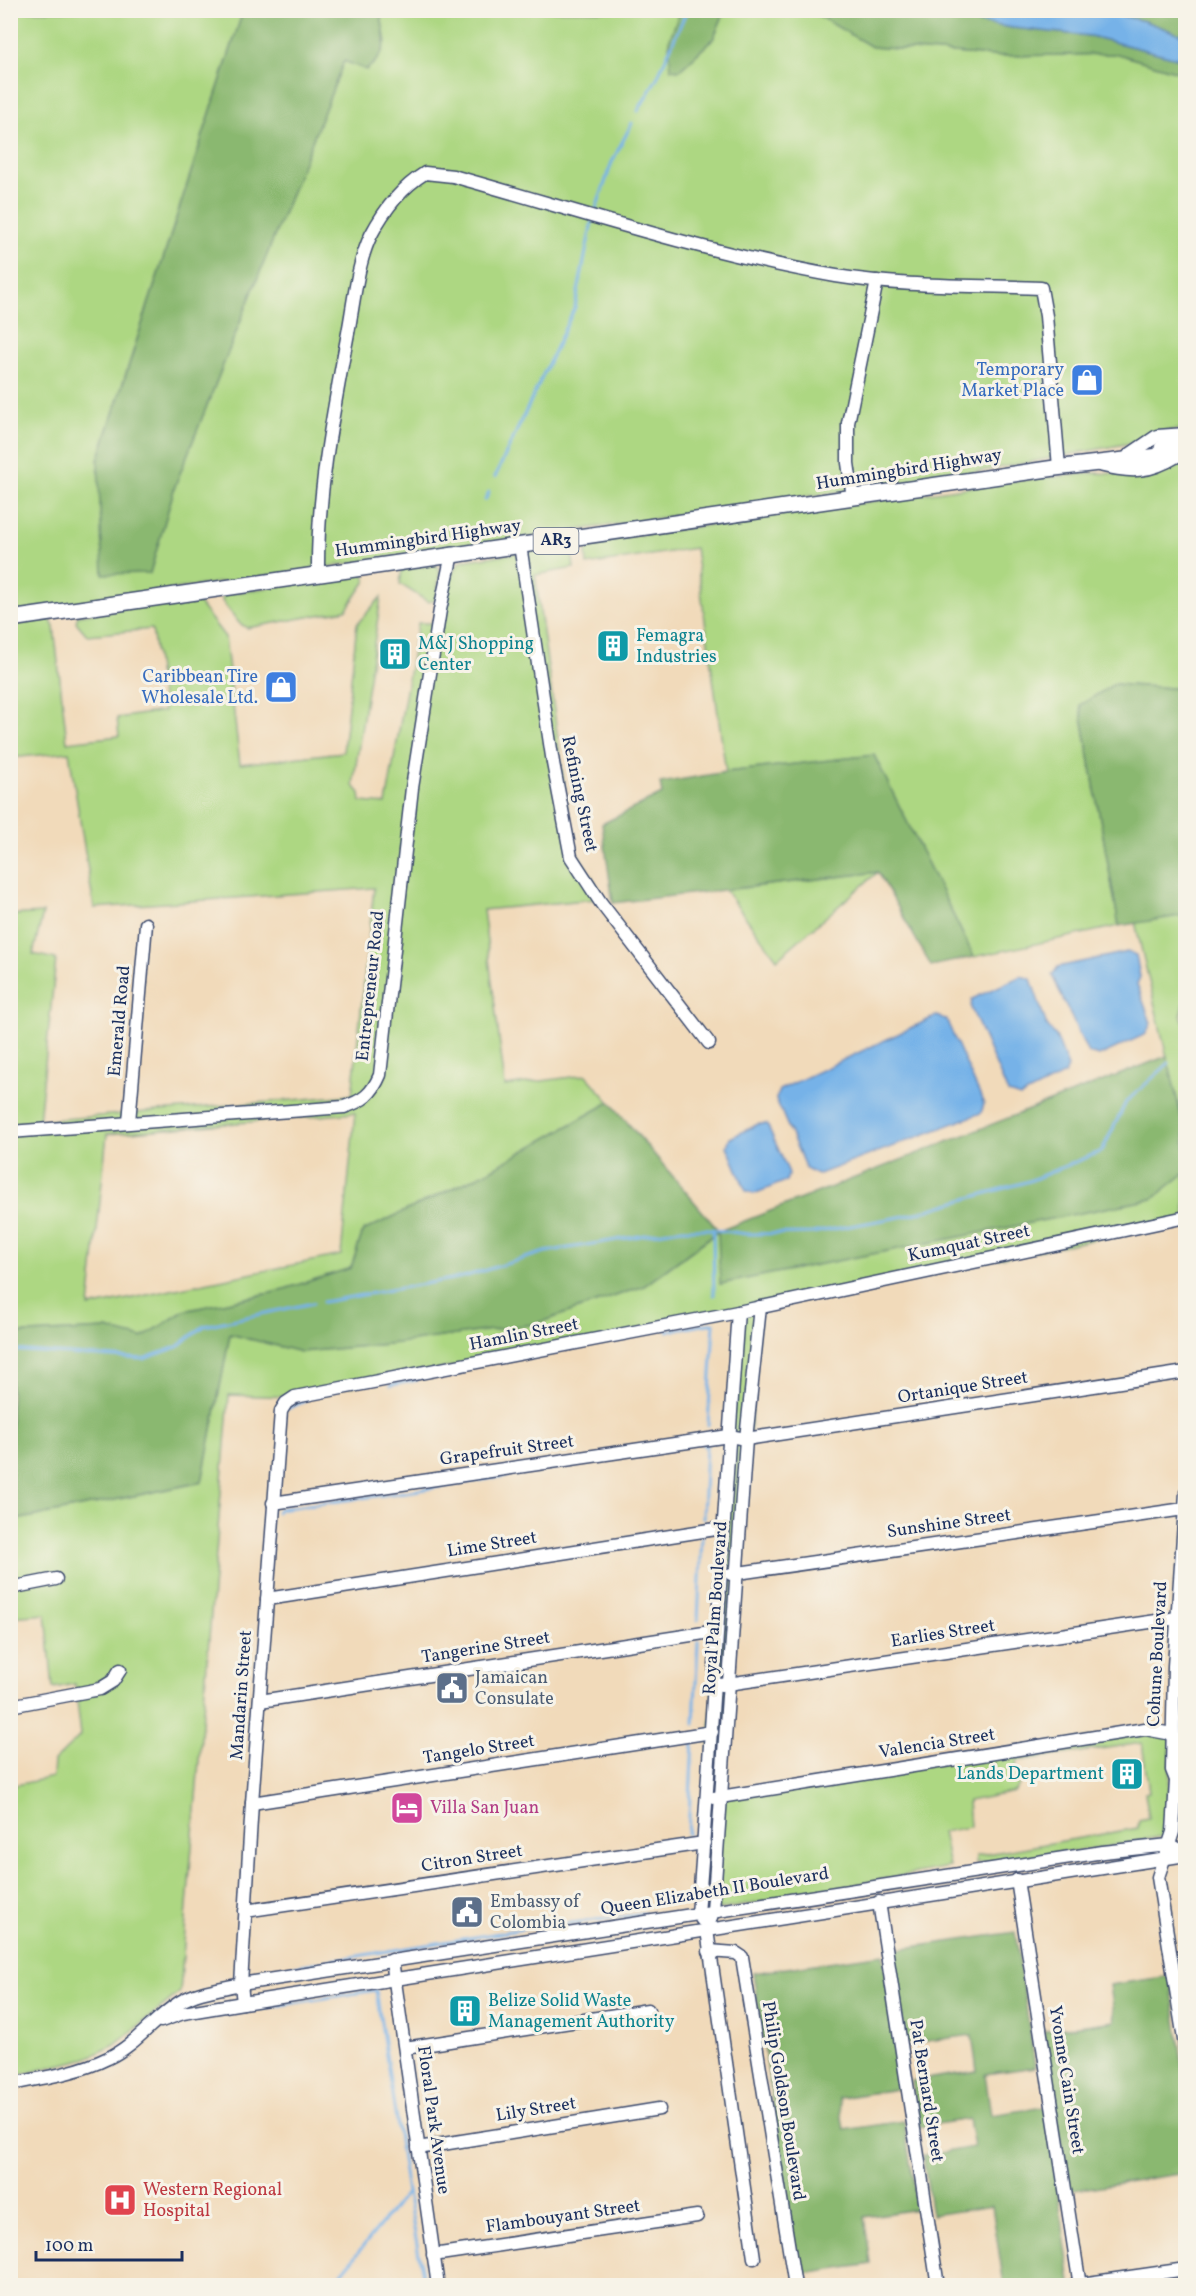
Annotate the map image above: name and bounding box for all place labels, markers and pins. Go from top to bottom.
place label: Temporary Market Place [961,358,1064,404]
shop icon: Temporary Market Place [1069,362,1105,398]
place label: Femagra Industries [636,624,717,670]
building icon: Femagra Industries [595,628,631,664]
place label: M&J Shopping Center [418,632,534,678]
building icon: M&J Shopping Center [377,636,413,672]
place label: Caribbean Tire Wholesale Ltd. [141,665,258,711]
shop icon: Caribbean Tire Wholesale Ltd. [263,669,299,705]
place label: Jamaican Consulate [475,1666,554,1712]
public building icon: Jamaican Consulate [434,1670,470,1706]
building icon: Lands Department [1109,1756,1145,1792]
place label: Lands Department [956,1762,1104,1787]
hotel icon: Villa San Juan [389,1790,425,1826]
place label: Villa San Juan [430,1796,539,1821]
place label: Embassy of Colombia [490,1890,581,1936]
public building icon: Embassy of Colombia [449,1894,485,1930]
place label: Belize Solid Waste Management Authority [488,1989,675,2035]
building icon: Belize Solid Waste Management Authority [447,1993,483,2029]
place label: Western Regional Hospital [143,2178,282,2224]
hospital icon: Western Regional Hospital [102,2182,138,2218]

